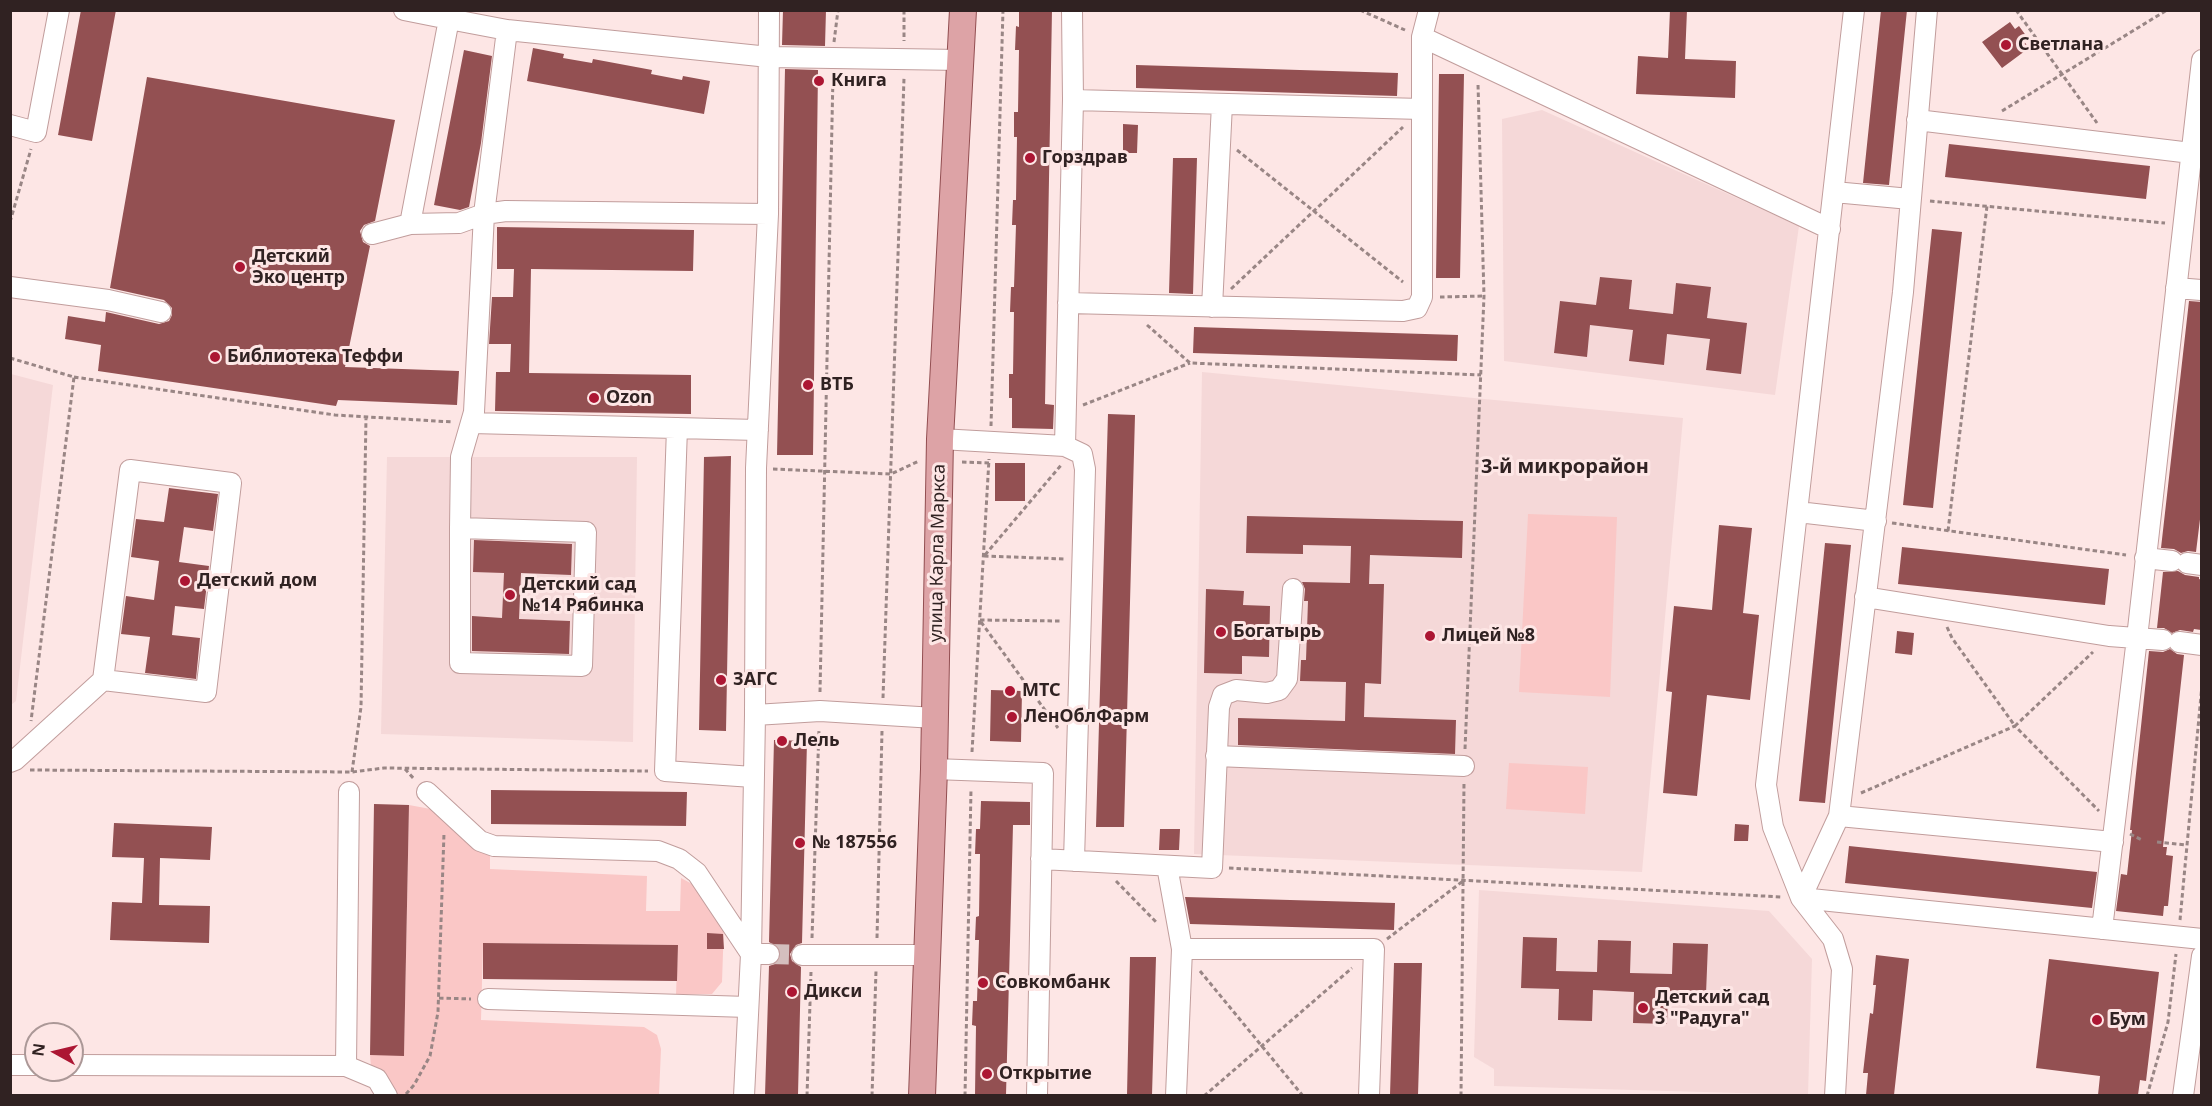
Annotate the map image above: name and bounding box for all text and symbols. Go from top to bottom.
place label: Светлана [2018,34,2104,56]
marker: Светлана [1999,38,2013,52]
place label: Книга [831,70,887,92]
marker: Книга [812,74,826,88]
place label: Горздрав [1042,147,1128,169]
marker: Горздрав [1023,151,1037,165]
place label: Детский Эко центр [252,246,345,288]
marker: Детский Эко центр [233,260,247,274]
place label: Библиотека Теффи [227,346,403,368]
marker: Библиотека Теффи [208,350,222,364]
place label: ВТБ [820,374,854,396]
marker: ВТБ [801,378,815,392]
place label: Ozon [606,387,652,409]
marker: Ozon [587,391,601,405]
district label: 3-й микрорайон [1481,455,1649,479]
street label: улица Карла Маркса [926,464,950,642]
place label: Детский дом [197,570,317,592]
marker: Детский дом [178,574,192,588]
place label: Детский сад №14 Рябинка [522,574,644,616]
marker: Детский сад №14 Рябинка [503,588,517,602]
place label: Богатырь [1233,621,1321,643]
marker: Богатырь [1214,625,1228,639]
place label: Лицей №8 [1442,625,1535,647]
marker: Лицей №8 [1423,629,1437,643]
place label: ЗАГС [733,669,778,691]
marker: ЗАГС [714,673,728,687]
place label: МТС [1022,680,1061,702]
marker: МТС [1003,684,1017,698]
place label: ЛенОблФарм [1024,706,1149,728]
marker: ЛенОблФарм [1005,710,1019,724]
place label: Лель [794,730,840,752]
marker: Лель [775,734,789,748]
place label: № 187556 [812,832,897,854]
marker: № 187556 [793,836,807,850]
place label: Совкомбанк [995,972,1110,994]
marker: Совкомбанк [976,976,990,990]
place label: Дикси [804,981,862,1003]
marker: Дикси [785,985,799,999]
place label: Детский сад 3 "Радуга" [1655,987,1769,1030]
marker: Детский сад 3 "Радуга" [1636,1001,1650,1015]
place label: Бум [2109,1009,2146,1031]
marker: Бум [2090,1013,2104,1027]
north arrow [24,1022,84,1082]
text: N [26,1042,50,1058]
place label: Открытие [999,1063,1092,1085]
marker: Открытие [980,1067,994,1081]

